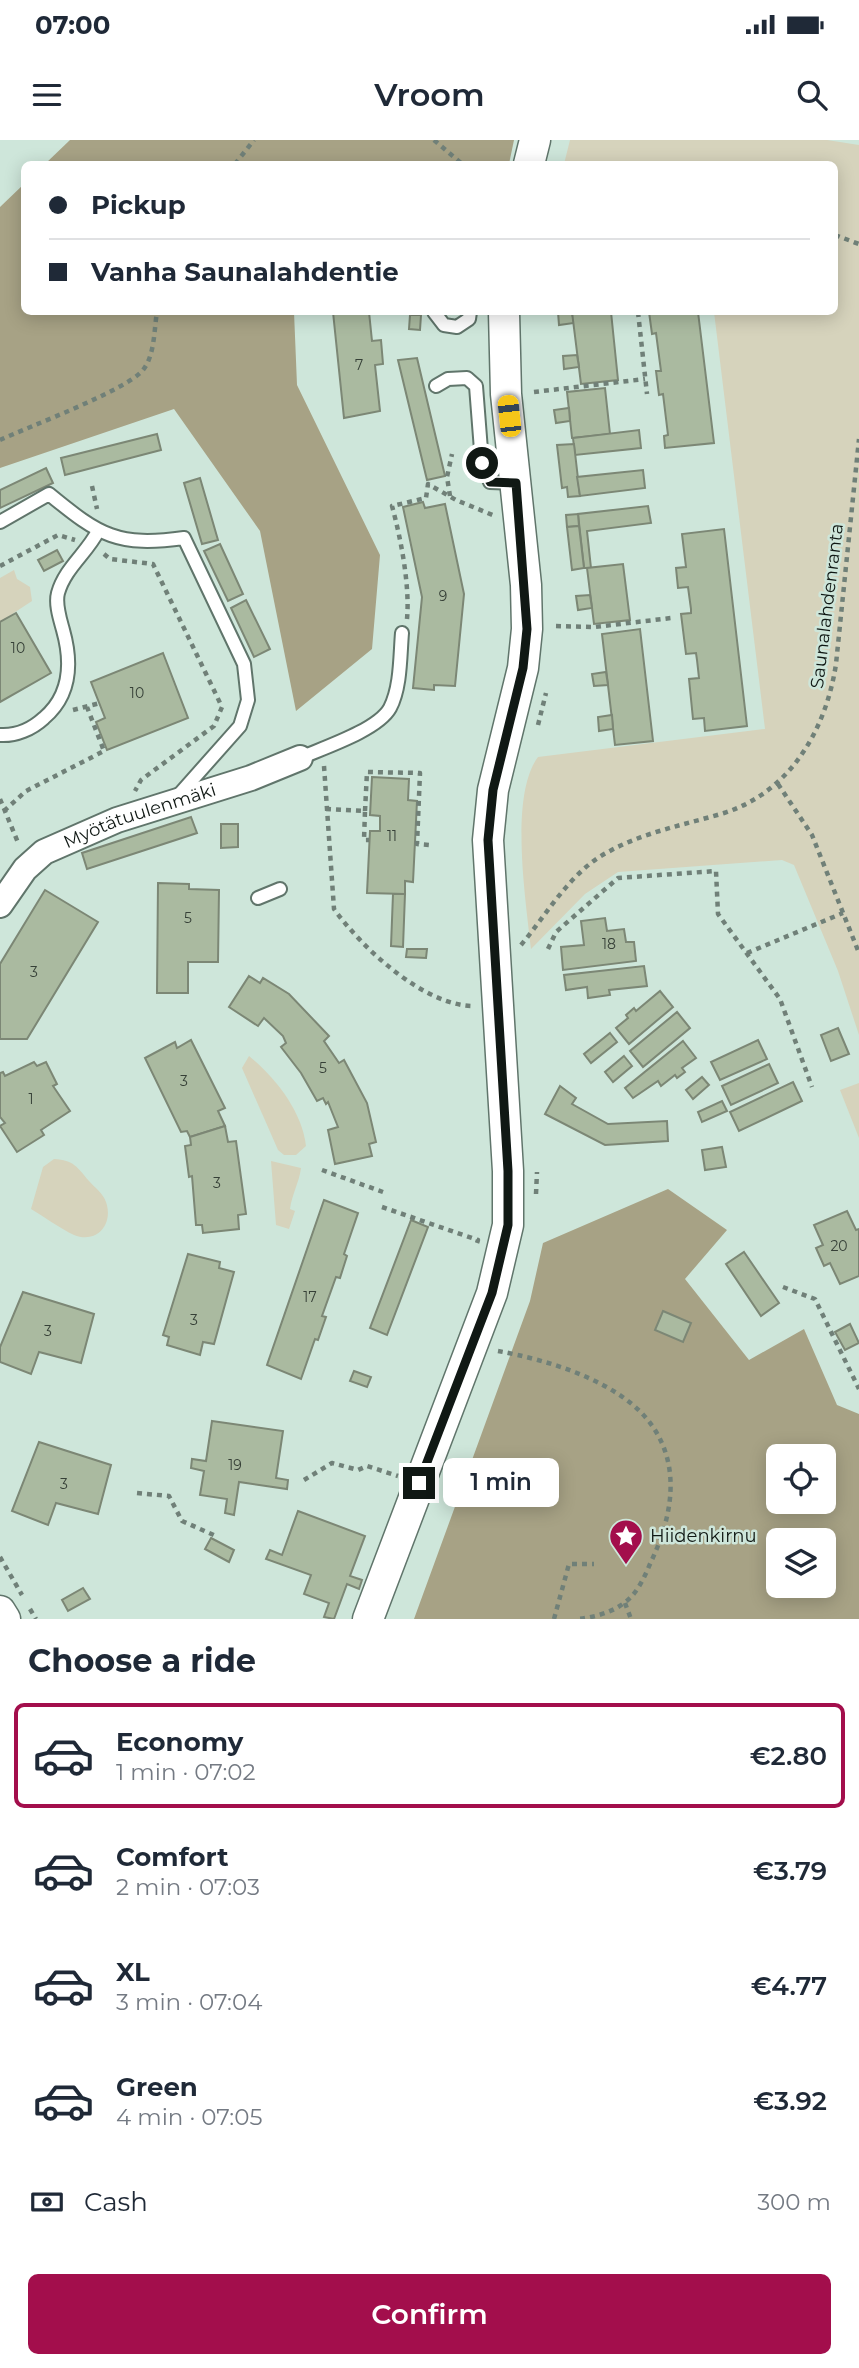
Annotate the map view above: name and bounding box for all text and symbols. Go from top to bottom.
text: 07:00 [35,9,110,41]
text: Vroom [374,75,485,114]
icon: menu [28,76,66,114]
icon: search [793,76,831,114]
text: Pickup [91,189,186,221]
text: Vanha Saunalahdentie [91,256,399,288]
house number: 7 [355,356,363,374]
car [497,394,522,438]
route start [466,447,498,479]
street label: Saunalahdenranta [806,522,848,690]
house number: 9 [439,587,447,605]
house number: 10 [11,639,25,657]
house number: 10 [130,684,144,702]
street label: Myötätuulenmäki [60,779,219,853]
house number: 11 [387,827,397,845]
house number: 5 [184,909,192,927]
house number: 18 [602,935,616,953]
house number: 3 [30,963,38,981]
house number: 5 [319,1059,327,1077]
house number: 3 [180,1072,188,1090]
house number: 1 [28,1090,34,1108]
house number: 3 [213,1174,221,1192]
house number: 20 [830,1237,848,1255]
house number: 17 [303,1288,317,1306]
house number: 3 [190,1311,198,1329]
house number: 3 [44,1322,52,1340]
map controls [766,1444,836,1598]
button: locate [766,1444,836,1514]
house number: 19 [228,1456,242,1474]
callout: 1 min [444,1458,559,1508]
route end [403,1467,435,1499]
text: 1 min [470,1468,532,1496]
house number: 3 [60,1475,68,1493]
place icon: Hiidenkirnu [607,1517,645,1566]
place label: Hiidenkirnu [650,1525,757,1547]
button: layers [766,1528,836,1598]
text: Choose a ride [28,1641,256,1680]
icon: car [32,1724,95,1787]
text: Economy [116,1726,243,1758]
text: €2.80 [750,1740,827,1772]
text: 1 min · 07:02 [116,1758,256,1786]
icon: car [32,1839,95,1902]
text: Comfort [116,1841,228,1873]
text: €3.79 [753,1855,827,1887]
text: 2 min · 07:03 [116,1873,260,1901]
icon: car [32,1954,95,2017]
text: XL [116,1956,150,1988]
text: €4.77 [751,1970,827,2002]
text: 3 min · 07:04 [116,1988,262,2016]
icon: car [32,2069,95,2132]
text: Green [116,2071,198,2103]
text: €3.92 [753,2085,827,2117]
text: 4 min · 07:05 [116,2103,262,2131]
icon: cash [28,2183,66,2221]
text: Cash [84,2186,148,2218]
text: 300 m [757,2188,831,2216]
button: Confirm [28,2274,831,2354]

